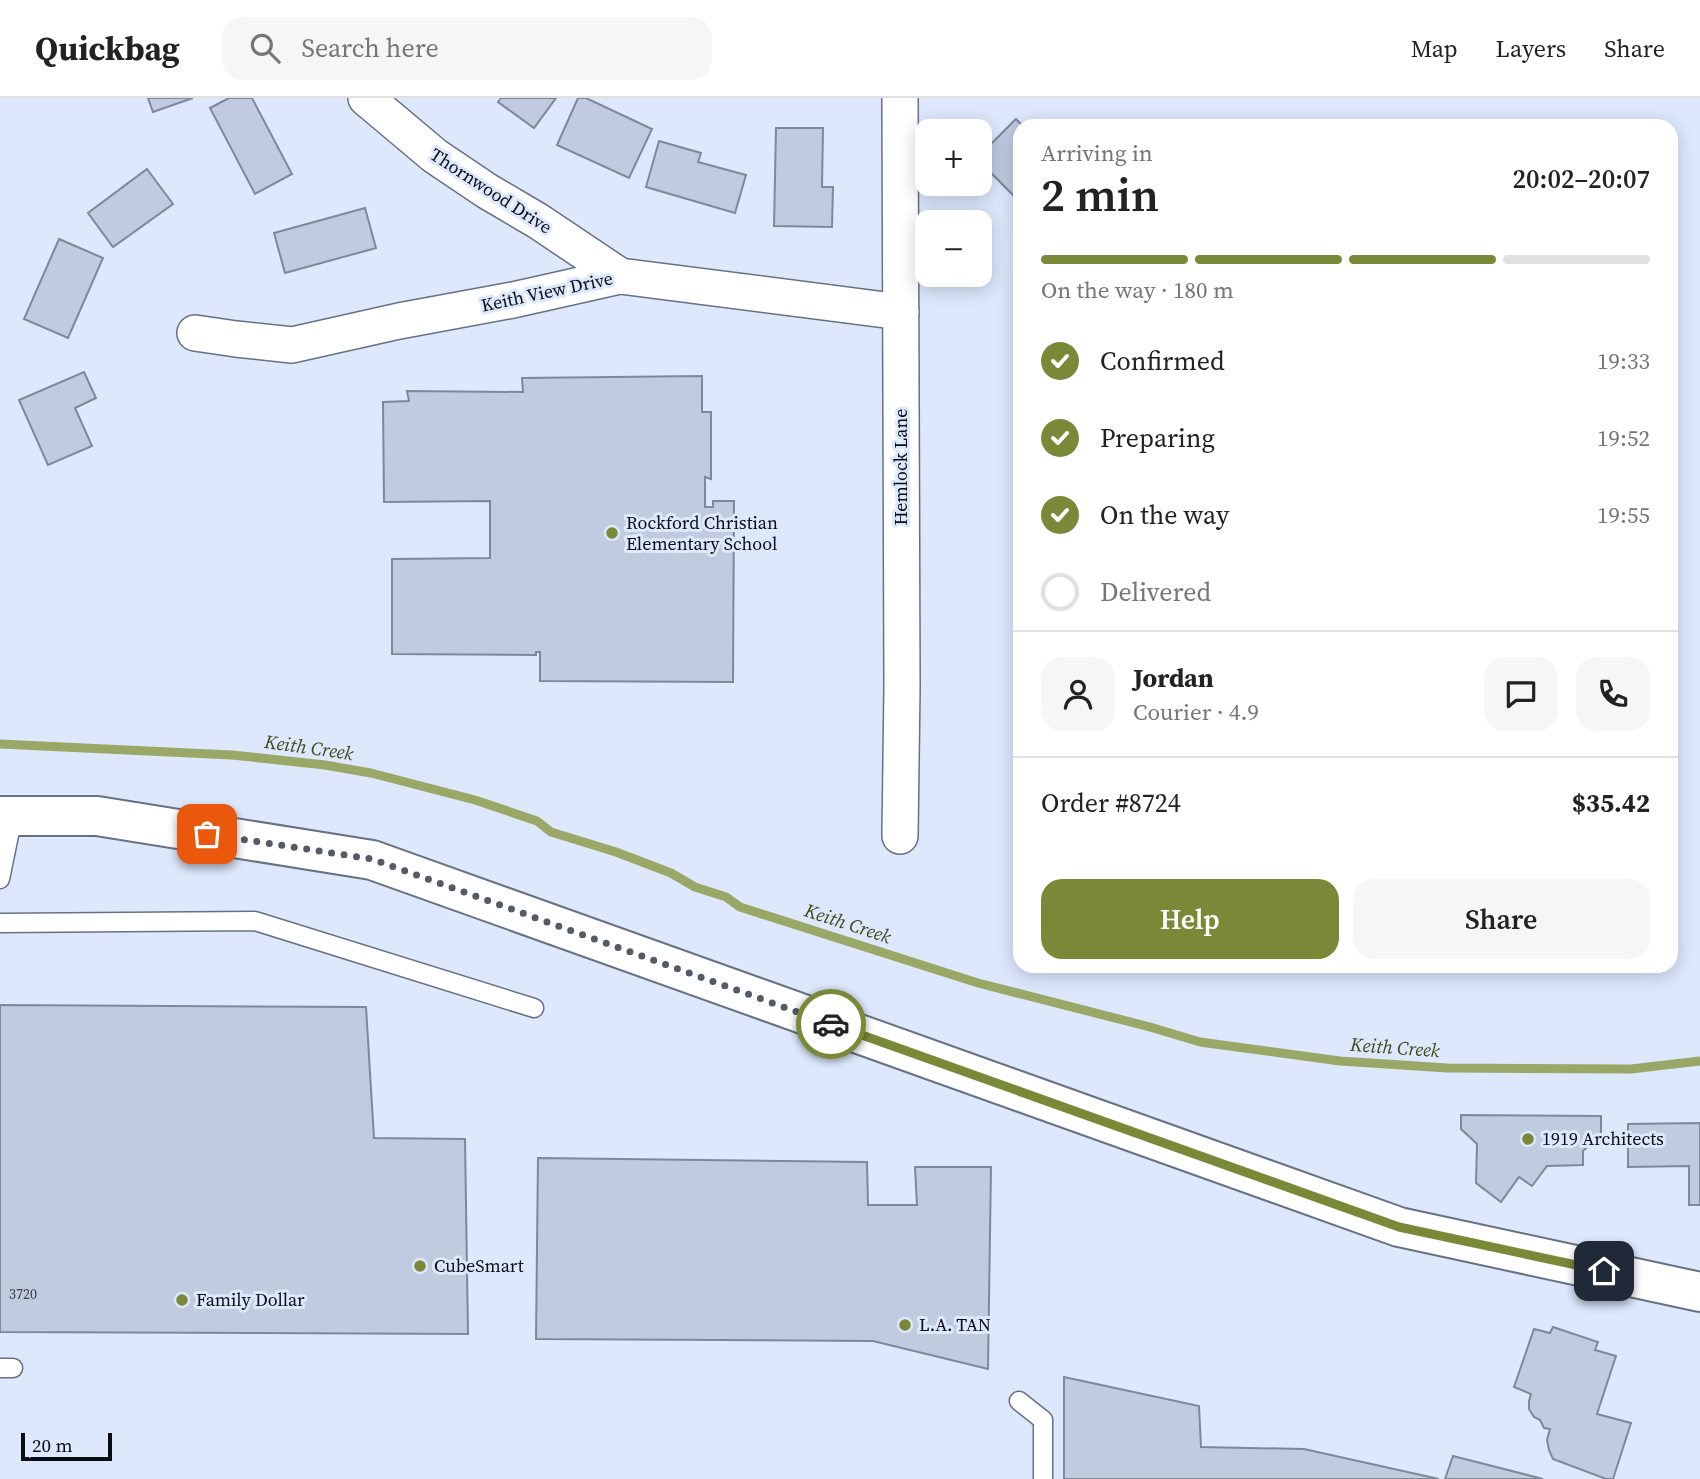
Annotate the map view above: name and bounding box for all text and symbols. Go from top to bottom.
search box [222,17,712,80]
text: Quickbag [35,26,180,71]
icon: search [246,29,284,67]
text: Search here [302,30,439,66]
text: Map [1411,32,1458,65]
text: Layers [1496,32,1566,65]
text: Share [1604,32,1665,65]
map controls [915,119,992,287]
button: + [915,119,992,196]
text: Arriving in [1041,137,1153,169]
street label: Thornwood Drive [426,142,557,239]
text: 20:02–20:07 [1513,161,1650,197]
text: 2 min [1041,163,1159,226]
button: − [915,210,992,287]
street label: Keith View Drive [479,265,615,318]
text: On the way · 180 m [1041,274,1234,306]
icon: check [1041,342,1079,380]
text: Confirmed [1100,343,1225,379]
text: 19:33 [1597,345,1650,377]
street label: Hemlock Lane [888,409,913,525]
icon: check [1041,419,1079,457]
text: Preparing [1100,420,1215,456]
text: 19:52 [1597,422,1650,454]
icon: check [1041,496,1079,534]
text: On the way [1100,497,1229,533]
text: 19:55 [1597,499,1650,531]
place label: Rockford Christian Elementary School [626,510,778,556]
marker: Rockford Christian Elementary School [604,525,620,541]
text: Delivered [1100,574,1211,610]
button: person [1041,657,1115,731]
button: chat [1484,657,1558,731]
button: phone [1576,657,1650,731]
text: Jordan [1133,660,1214,696]
text: Courier · 4.9 [1133,696,1259,728]
water label: Keith Creek [262,728,355,766]
text: Order #8724 [1041,785,1181,821]
text: $35.42 [1572,785,1650,821]
pin [177,804,237,864]
icon: bag [188,815,226,853]
button: Help [1041,879,1339,959]
button: Share [1353,879,1650,959]
water label: Keith Creek [800,896,895,949]
courier [796,989,866,1059]
icon: car [812,1005,850,1043]
water label: Keith Creek [1348,1031,1441,1063]
place label: 1919 Architects [1542,1126,1664,1151]
marker: 1919 Architects [1520,1131,1536,1147]
pin [1574,1241,1634,1301]
icon: home [1585,1252,1623,1290]
place label: CubeSmart [434,1253,524,1278]
marker: CubeSmart [412,1258,428,1274]
house number: 3720 [9,1284,37,1304]
place label: Family Dollar [196,1287,305,1312]
marker: Family Dollar [174,1292,190,1308]
place label: L.A. TAN [919,1312,991,1337]
marker: L.A. TAN [897,1317,913,1333]
scale bar [21,1430,112,1462]
text: 20 m [32,1432,73,1458]

